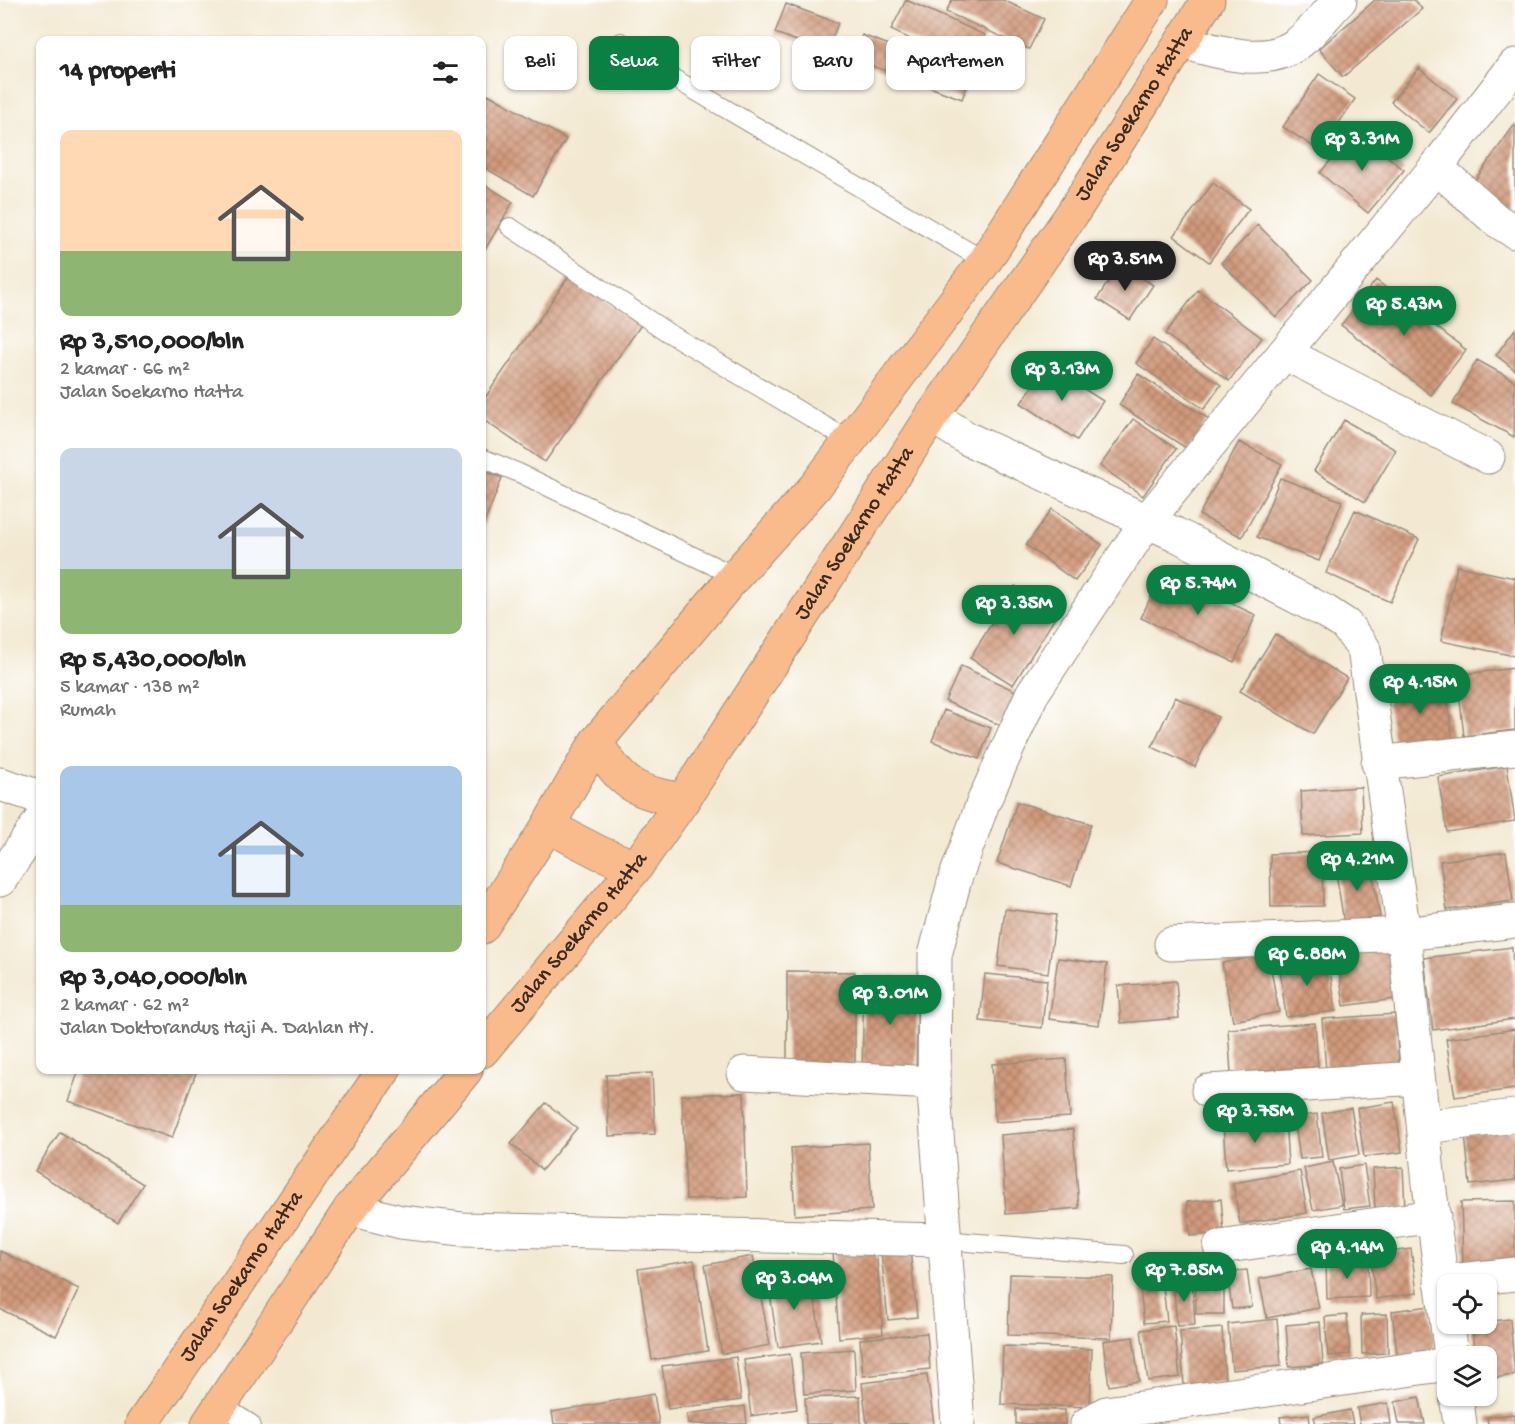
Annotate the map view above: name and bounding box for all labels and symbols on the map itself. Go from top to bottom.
street label: Jalan Soekarno Hatta [1070,22,1201,207]
pin: Rp 3.31M [1300,121,1424,172]
pin: Rp 3.51M [1063,241,1187,292]
pin: Rp 5.43M [1342,286,1466,337]
pin: Rp 3.13M [1000,351,1124,402]
street label: Jalan Soekarno Hatta [790,442,922,625]
pin: Rp 5.74M [1136,565,1260,616]
pin: Rp 3.35M [952,585,1076,636]
pin: Rp 4.15M [1358,664,1482,715]
pin: Rp 4.21M [1295,841,1419,892]
street label: Jalan Soekarno Hatta [506,848,655,1019]
pin: Rp 6.88M [1245,936,1369,987]
pin: Rp 3.01M [828,975,952,1026]
pin: Rp 3.75M [1193,1093,1317,1144]
street label: Jalan Soekarno Hatta [175,1186,310,1368]
pin: Rp 4.14M [1285,1229,1409,1280]
pin: Rp 7.85M [1122,1252,1246,1303]
pin: Rp 3.04M [732,1260,856,1311]

